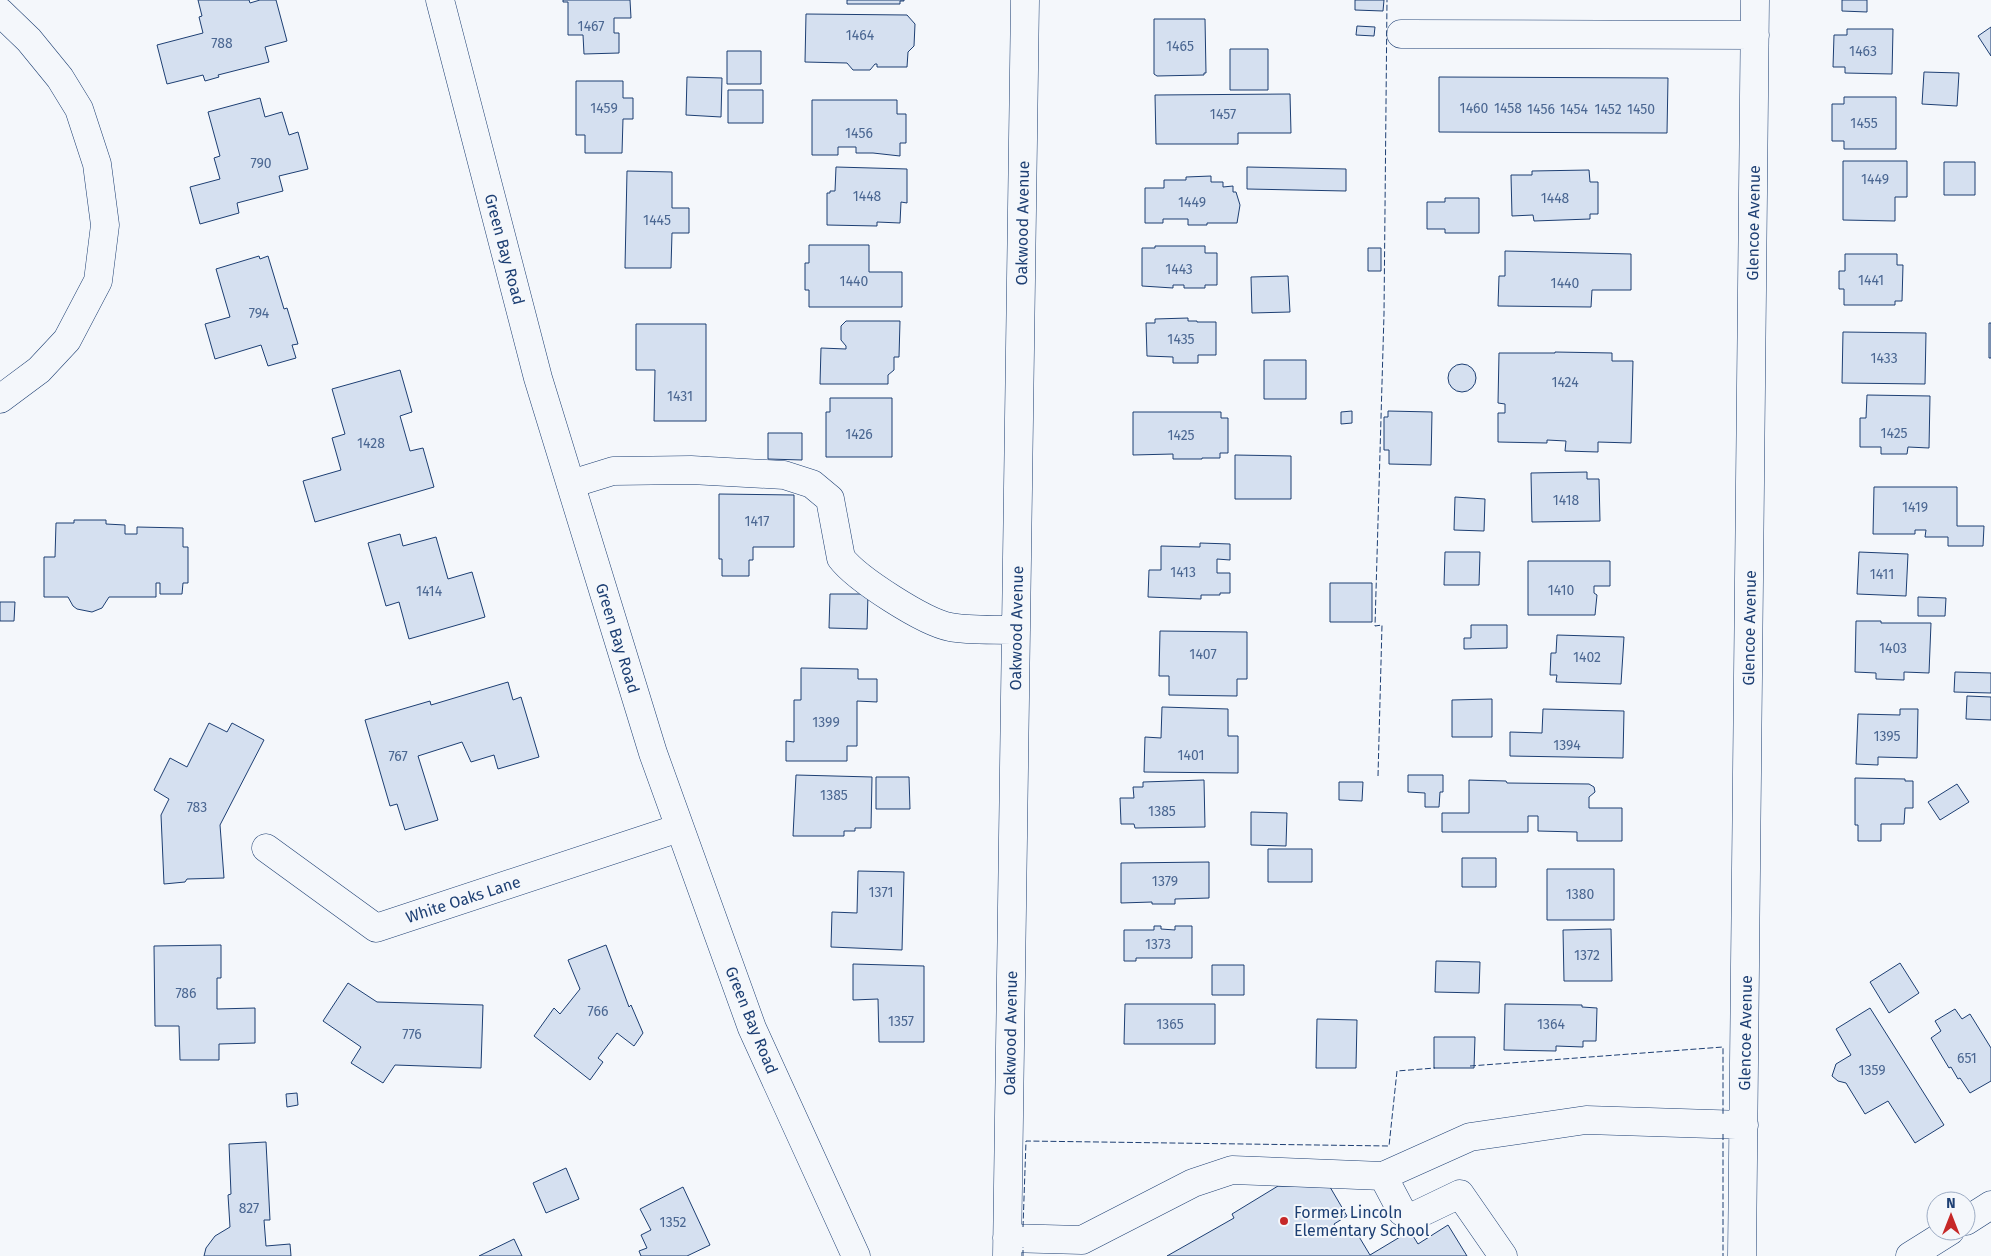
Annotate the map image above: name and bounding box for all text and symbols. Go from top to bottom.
house number: 1467 [578,18,604,35]
house number: 1464 [846,27,875,44]
house number: 788 [211,35,233,52]
house number: 1465 [1166,38,1194,55]
house number: 1463 [1849,43,1877,60]
house number: 1459 [590,100,618,117]
house number: 1460 [1460,100,1489,117]
house number: 1458 [1494,100,1522,117]
house number: 1456 [1527,101,1555,118]
house number: 1454 [1560,101,1588,118]
house number: 1452 [1594,101,1622,118]
house number: 1450 [1627,101,1655,118]
house number: 1457 [1210,106,1236,123]
house number: 1455 [1850,115,1878,132]
house number: 1456 [845,125,873,142]
house number: 790 [250,155,272,172]
street label: Oakwood Avenue [1012,160,1033,286]
street label: Glencoe Avenue [1743,165,1764,281]
house number: 1449 [1861,171,1889,188]
house number: 1448 [853,188,882,205]
house number: 1448 [1541,190,1570,207]
street label: Green Bay Road [481,192,528,307]
house number: 1449 [1178,194,1206,211]
house number: 1445 [643,212,671,229]
house number: 1443 [1165,261,1193,278]
house number: 1441 [1858,272,1884,289]
house number: 1440 [840,273,869,290]
house number: 1440 [1551,275,1580,292]
house number: 794 [249,305,270,322]
house number: 1435 [1167,331,1195,348]
house number: 1433 [1870,350,1898,367]
house number: 1424 [1551,374,1579,391]
house number: 1431 [667,388,693,405]
house number: 1425 [1880,425,1908,442]
house number: 1426 [845,426,873,443]
house number: 1425 [1167,427,1195,444]
house number: 1428 [357,435,385,452]
house number: 1418 [1553,492,1580,509]
house number: 1419 [1902,499,1928,516]
house number: 1417 [745,513,769,530]
house number: 1413 [1170,564,1196,581]
street label: Oakwood Avenue [1006,565,1027,691]
house number: 1411 [1870,566,1894,583]
street label: Glencoe Avenue [1739,570,1760,686]
street label: Green Bay Road [592,581,643,695]
house number: 1410 [1548,582,1574,599]
house number: 1414 [416,583,443,600]
house number: 1403 [1879,640,1907,657]
house number: 1407 [1189,646,1217,663]
house number: 1402 [1573,649,1601,666]
house number: 1399 [812,714,840,731]
house number: 1395 [1873,728,1901,745]
house number: 1394 [1553,737,1581,754]
house number: 1401 [1177,747,1205,764]
house number: 767 [388,748,408,765]
house number: 1385 [820,787,848,804]
house number: 783 [187,799,207,816]
house number: 1385 [1148,803,1176,820]
street label: White Oaks Lane [403,872,523,927]
house number: 1379 [1152,873,1178,890]
house number: 1371 [868,884,894,901]
house number: 1380 [1566,886,1594,903]
house number: 1373 [1145,936,1171,953]
house number: 1372 [1574,947,1600,964]
street label: Green Bay Road [721,964,782,1077]
street label: Oakwood Avenue [1000,970,1021,1096]
street label: Glencoe Avenue [1735,975,1756,1091]
house number: 786 [175,985,197,1002]
house number: 766 [588,1003,608,1020]
house number: 1357 [888,1013,914,1030]
house number: 1365 [1156,1016,1184,1033]
house number: 1364 [1537,1016,1566,1033]
house number: 776 [402,1026,422,1043]
house number: 651 [1957,1050,1977,1067]
house number: 1359 [1858,1062,1886,1079]
north arrow [1926,1191,1976,1241]
text: N [1946,1195,1956,1212]
house number: 827 [239,1200,259,1217]
place label: Former Lincoln Elementary School [1294,1203,1430,1240]
house number: 1352 [660,1214,686,1231]
marker: Former Lincoln Elementary School [1278,1215,1290,1227]

